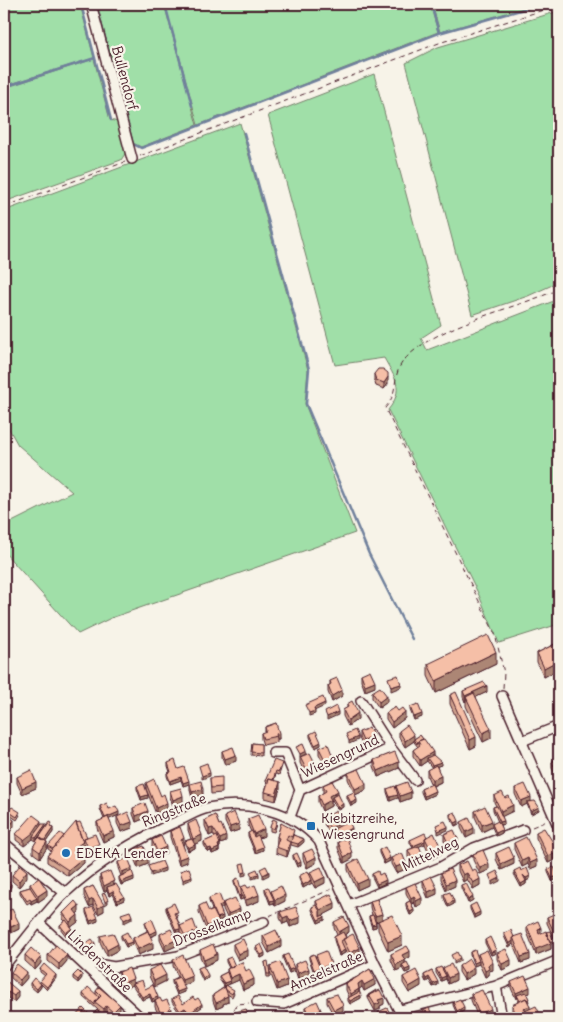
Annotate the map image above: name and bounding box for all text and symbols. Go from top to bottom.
street label: Bullendorf [108,44,142,112]
street label: Wiesengrund [298,730,382,782]
street label: Ringstraße [139,789,209,831]
place label: Kiebitzreihe, Wiesengrund [321,809,404,843]
marker: Kiebitzreihe, Wiesengrund [305,820,317,832]
street label: Mittelweg [399,833,461,875]
place label: EDEKA Lender [76,844,168,862]
marker: EDEKA Lender [60,847,72,859]
street label: Drosselkamp [170,904,254,950]
street label: Lindenstraße [64,926,136,996]
street label: Amselstraße [287,947,365,995]

